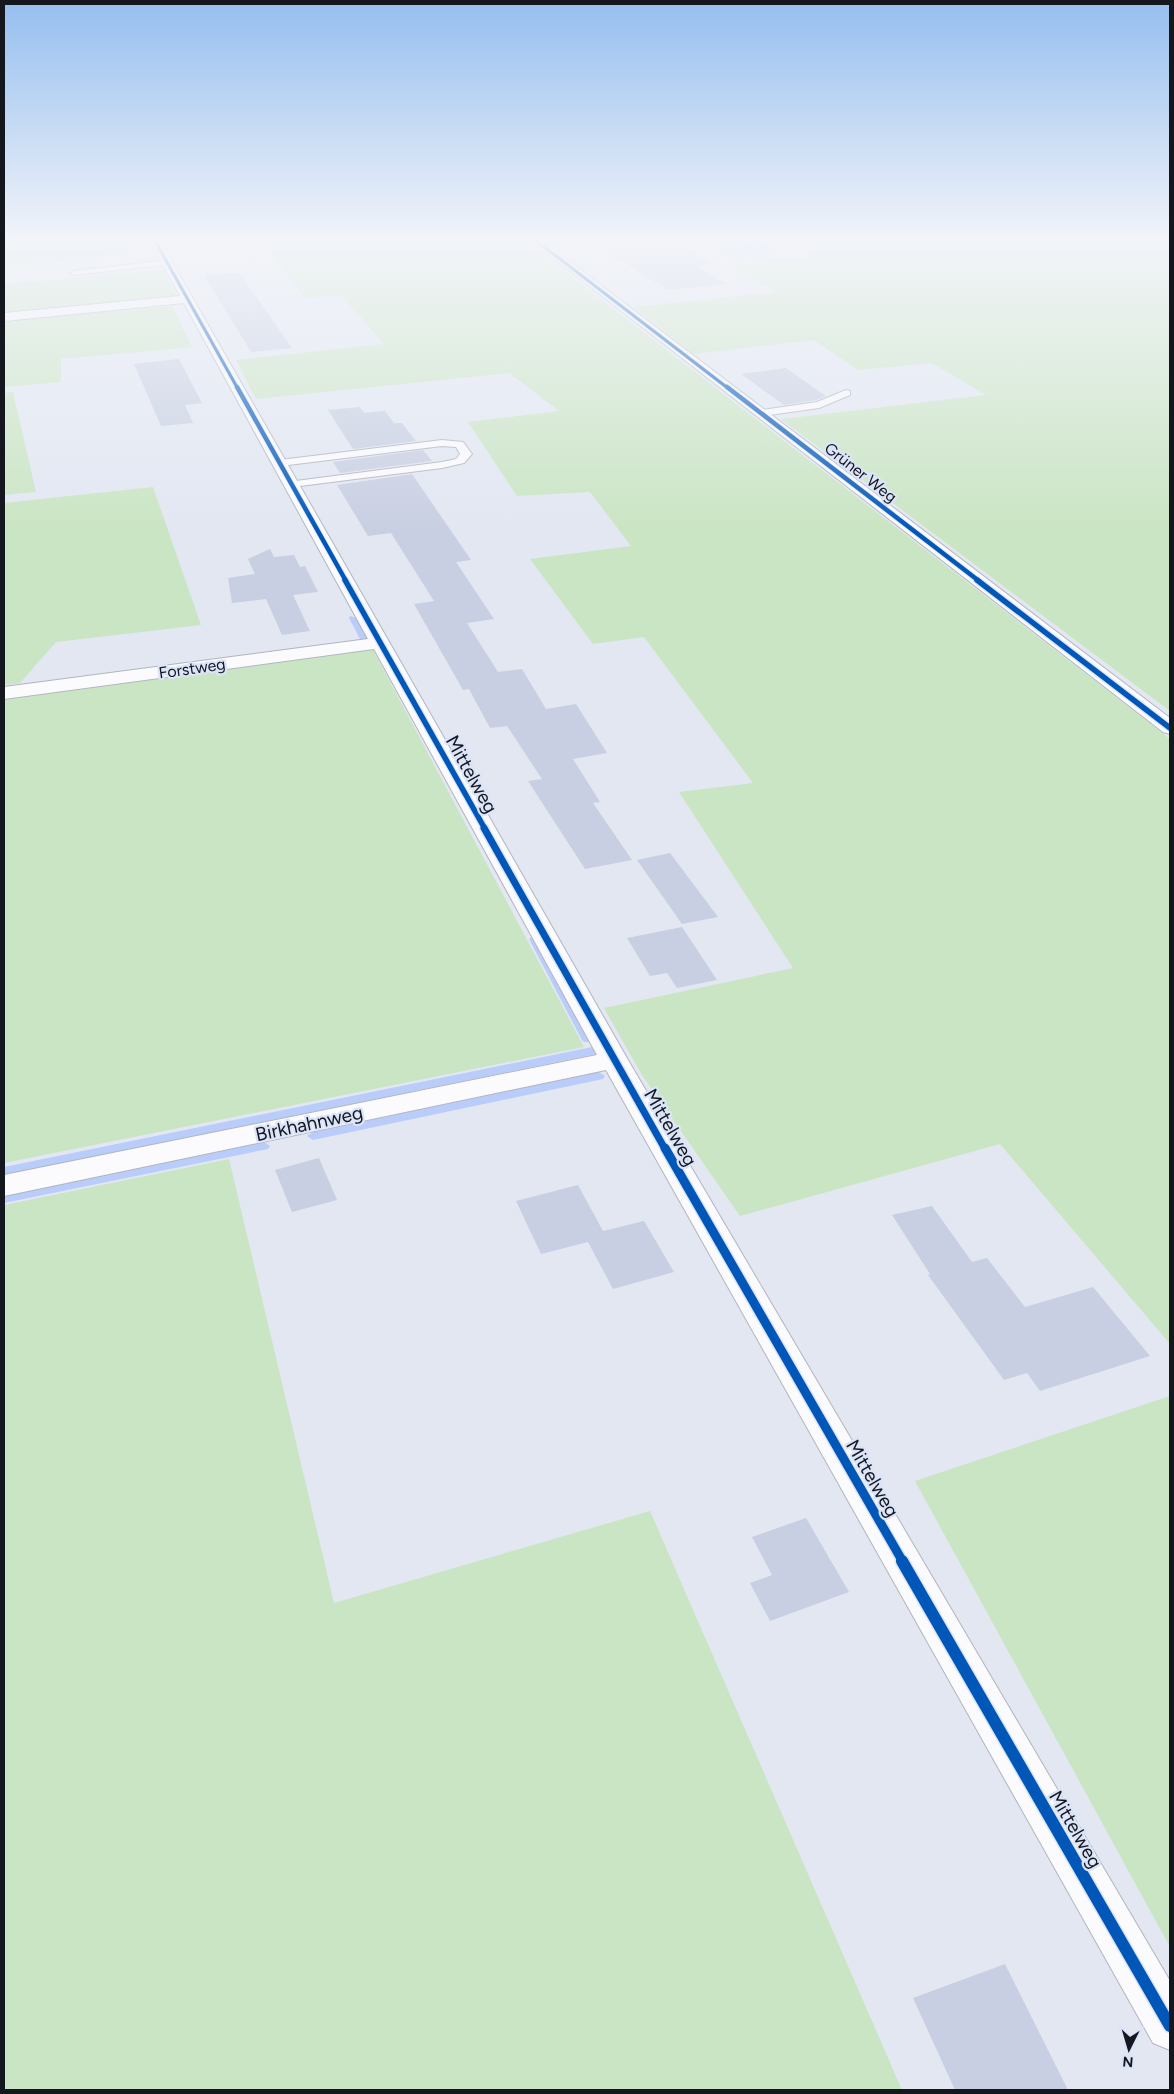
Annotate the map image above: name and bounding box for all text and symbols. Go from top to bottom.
street label: Grüner Weg [821,438,901,506]
street label: Forstweg [157,654,227,683]
street label: Mittelweg [441,731,502,817]
street label: Mittelweg [639,1084,702,1170]
street label: Birkhahnweg [253,1101,365,1146]
street label: Mittelweg [841,1435,904,1521]
street label: Mittelweg [1044,1786,1107,1872]
north arrow [1104,2024,1154,2074]
text: N [1122,2053,1134,2070]

